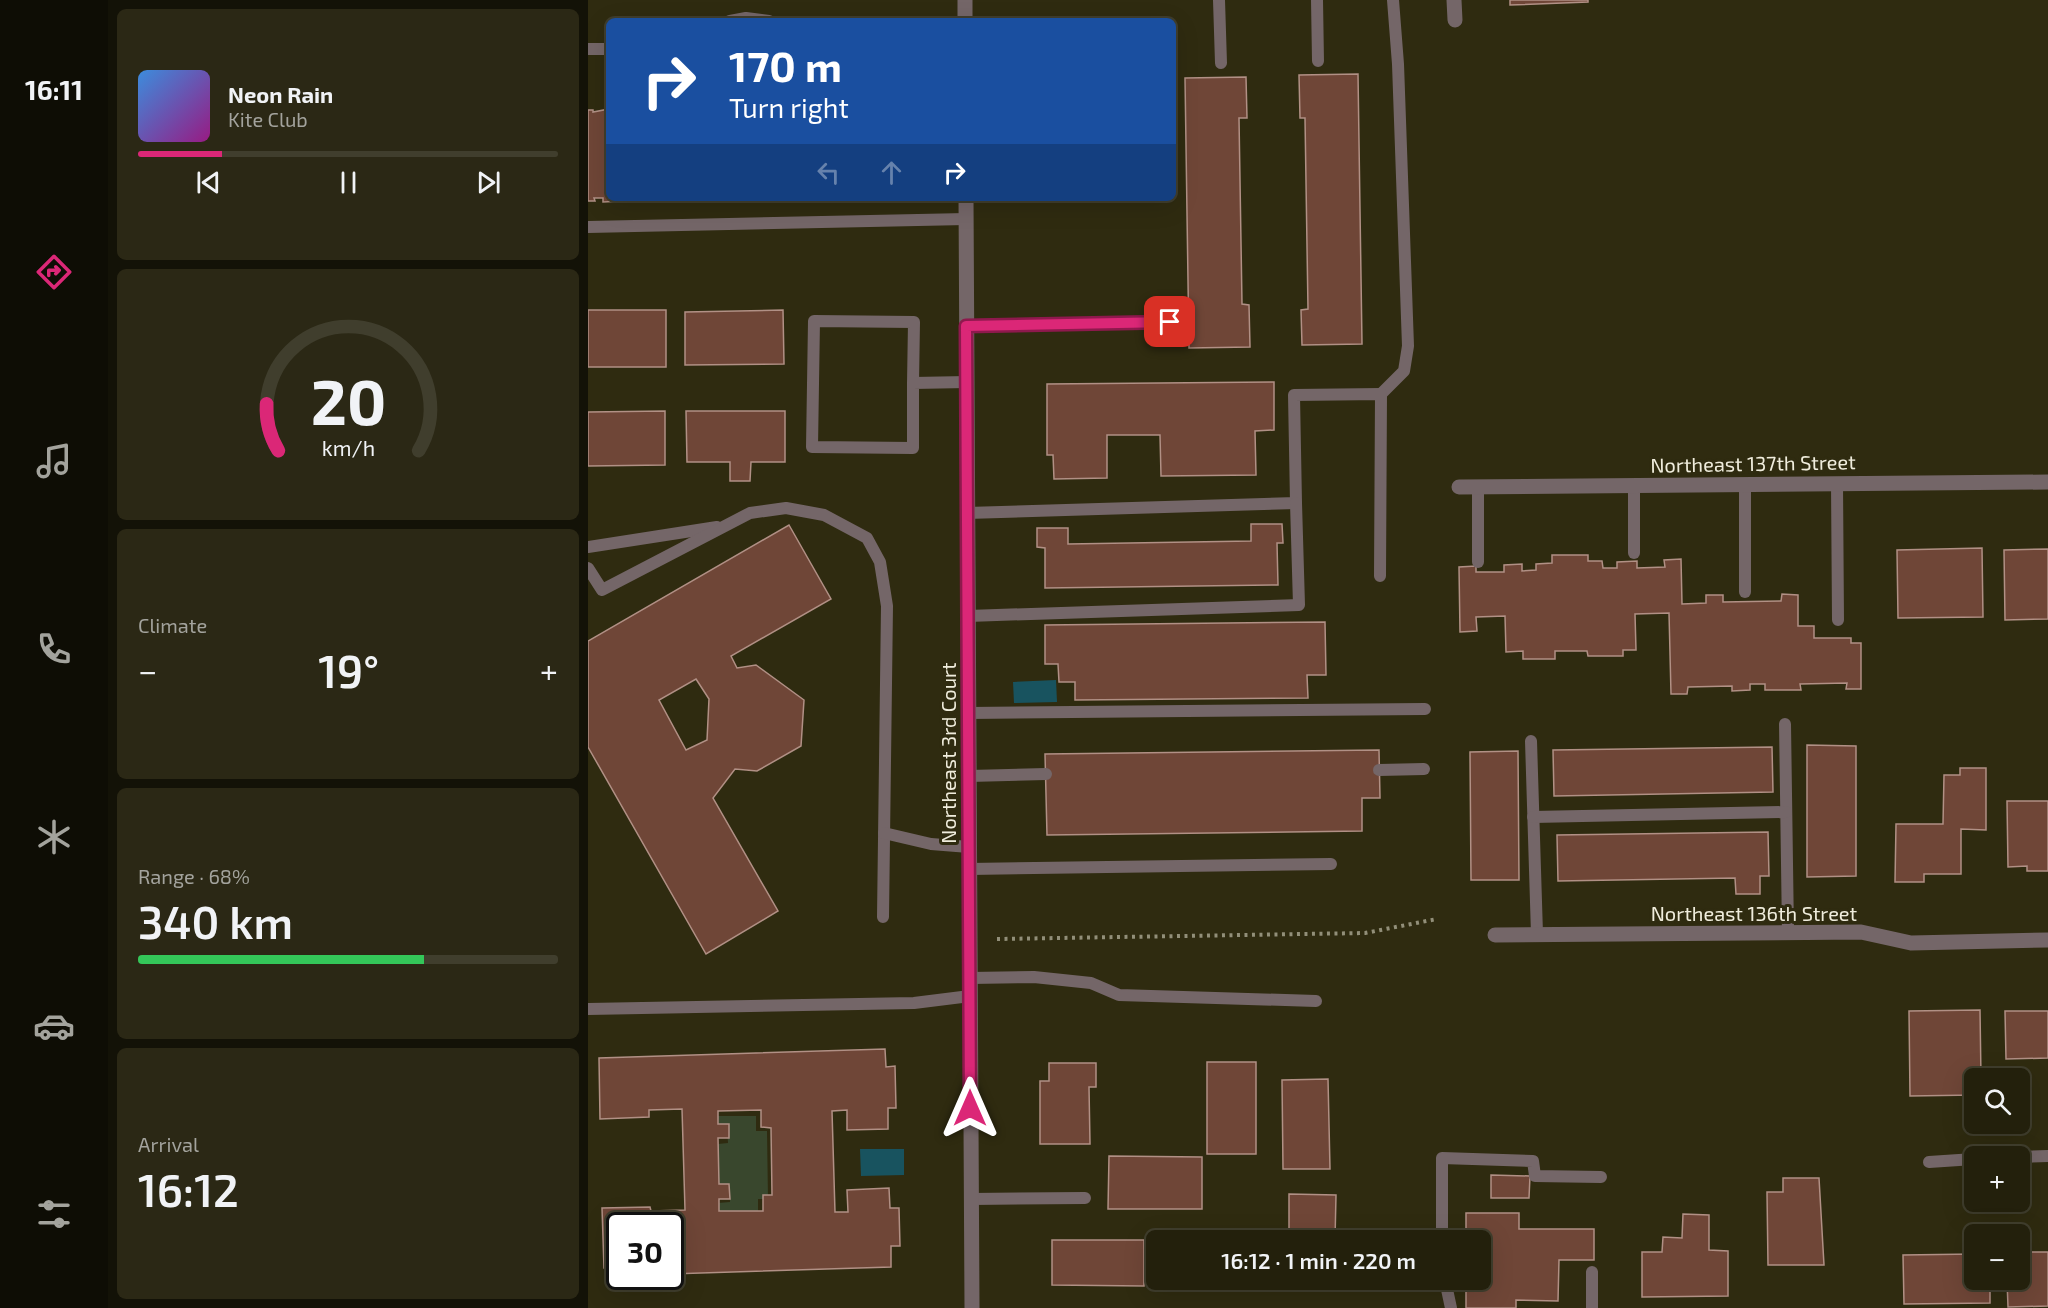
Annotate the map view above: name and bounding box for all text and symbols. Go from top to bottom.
text: 170 m [729,40,842,90]
icon: right [630,42,708,120]
text: 16:11 [25,73,83,105]
text: Neon Rain [228,81,333,107]
text: Turn right [729,91,849,123]
text: Kite Club [228,107,308,131]
icon: left [812,156,845,189]
icon: ahead [875,156,908,189]
icon: right [938,156,971,189]
icon: previous [192,166,225,199]
icon: pause [332,166,365,199]
icon: next [472,166,505,199]
icon: directions [33,251,75,293]
pin [1144,296,1195,347]
icon: arrive [1153,305,1186,338]
text: 20 [310,363,386,438]
text: km/h [321,436,375,461]
icon: music [33,440,75,482]
street label: Northeast 137th Street [1650,449,1856,477]
text: Climate [138,613,207,637]
icon: phone [33,628,75,670]
text: 19° [318,643,379,697]
text: − [138,650,157,690]
text: + [540,650,558,690]
street label: Northeast 3rd Court [936,662,960,844]
icon: climate [33,816,75,858]
text: Range · 68% [138,864,250,888]
text: 340 km [138,894,293,948]
street label: Northeast 136th Street [1651,901,1858,925]
icon: car [33,1005,75,1047]
map controls [1964,1068,2030,1290]
button: search [1964,1068,2030,1134]
position arrow [938,1076,1002,1140]
text: Arrival [138,1132,199,1156]
button: + [1964,1146,2030,1212]
text: 16:12 [138,1162,239,1216]
icon: filters [33,1193,75,1235]
speed limit sign: 30 [606,1212,684,1290]
button: − [1964,1224,2030,1290]
text: 16:12 · 1 min · 220 m [1221,1247,1416,1273]

